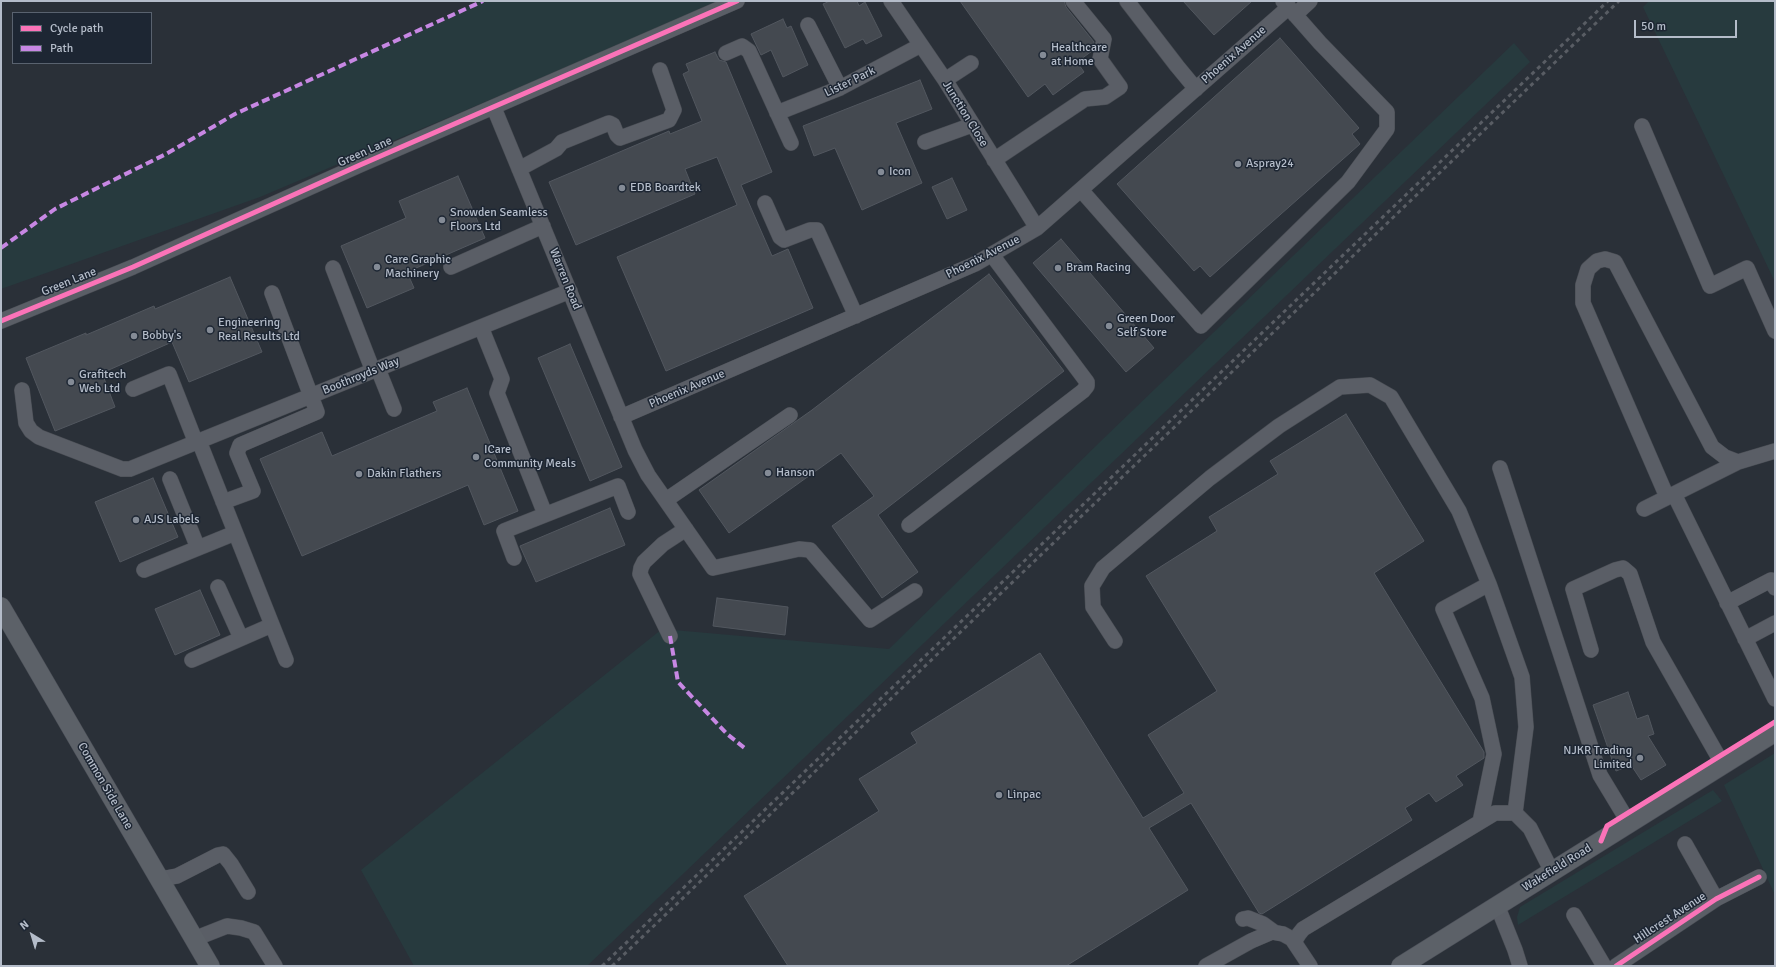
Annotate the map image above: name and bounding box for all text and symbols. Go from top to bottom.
legend [12,12,152,64]
scale bar [1636,12,1739,38]
text: 50 m [1641,19,1666,34]
text: Cycle path [50,21,103,36]
street label: Phoenix Avenue [1199,23,1269,87]
text: Path [50,41,73,56]
place label: Healthcare at Home [1051,41,1107,69]
marker: Healthcare at Home [1038,50,1048,60]
street label: Lister Park [822,64,878,100]
street label: Junction Close [939,78,991,150]
street label: Green Lane [336,134,394,170]
place label: Aspray24 [1246,157,1294,171]
marker: Aspray24 [1233,159,1243,169]
place label: Icon [889,165,911,179]
marker: Icon [876,167,886,177]
place label: EDB Boardtek [630,181,701,195]
marker: EDB Boardtek [617,183,627,193]
place label: Snowden Seamless Floors Ltd [450,206,548,234]
marker: Snowden Seamless Floors Ltd [437,215,447,225]
street label: Phoenix Avenue [944,232,1022,282]
street label: Warren Road [546,246,584,312]
place label: Care Graphic Machinery [385,253,451,281]
place label: Bram Racing [1066,261,1131,275]
marker: Care Graphic Machinery [372,262,382,272]
marker: Bram Racing [1053,263,1063,273]
street label: Green Lane [39,264,99,300]
place label: Green Door Self Store [1117,312,1175,340]
place label: Engineering Real Results Ltd [218,316,300,344]
marker: Green Door Self Store [1104,321,1114,331]
marker: Engineering Real Results Ltd [205,325,215,335]
place label: Bobby's [142,329,181,343]
marker: Bobby's [129,331,139,341]
street label: Boothroyds Way [320,354,402,398]
street label: Phoenix Avenue [647,367,727,411]
place label: Grafitech Web Ltd [79,368,126,396]
marker: Grafitech Web Ltd [66,377,76,387]
place label: ICare Community Meals [484,443,576,471]
marker: ICare Community Meals [471,452,481,462]
place label: Hanson [776,466,815,480]
place label: Dakin Flathers [367,467,441,481]
marker: Hanson [763,468,773,478]
marker: Dakin Flathers [354,469,364,479]
place label: AJS Labels [144,513,200,527]
marker: AJS Labels [131,515,141,525]
street label: Common Side Lane [74,740,136,832]
place label: NJKR Trading Limited [1563,744,1632,772]
marker: NJKR Trading Limited [1635,753,1645,763]
place label: Linpac [1007,788,1041,802]
marker: Linpac [994,790,1004,800]
street label: Wakefield Road [1520,841,1594,895]
street label: Hillcrest Avenue [1631,889,1709,947]
north arrow [12,915,52,955]
text: N [17,918,31,933]

